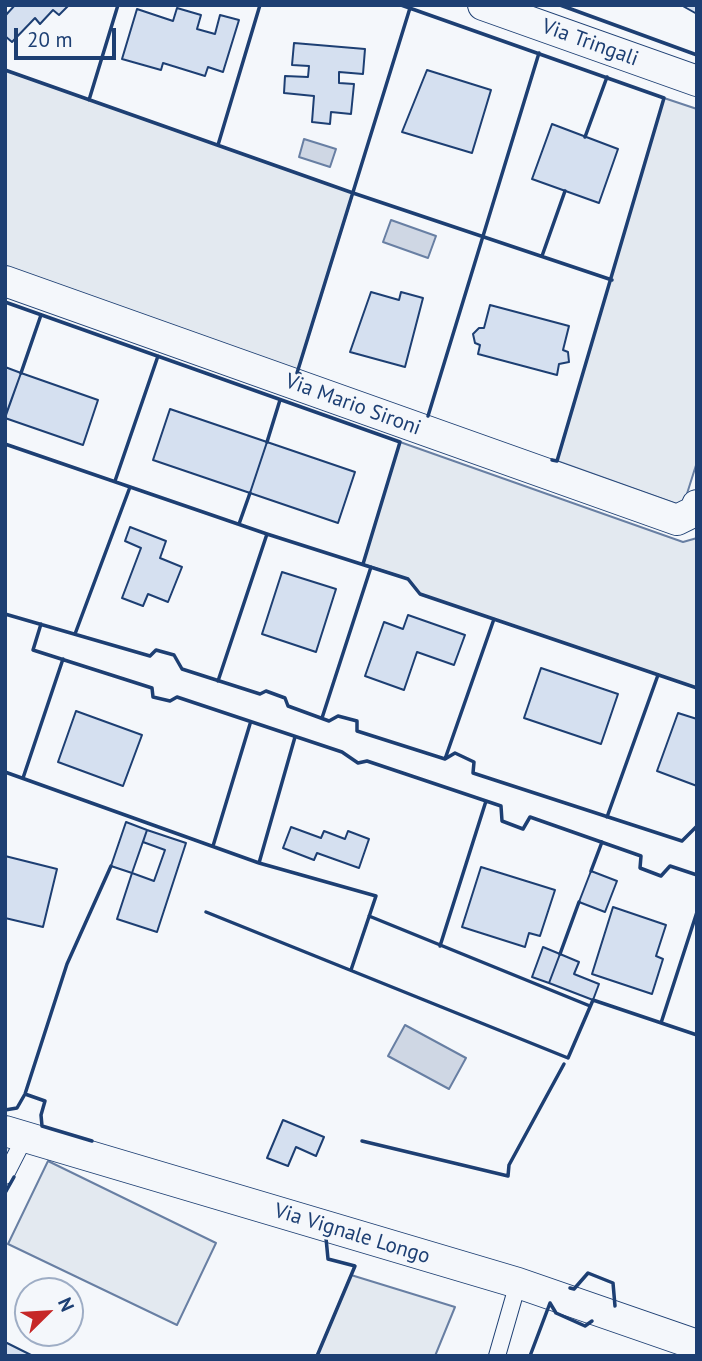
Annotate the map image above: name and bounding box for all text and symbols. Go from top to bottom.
scale bar [18,14,119,58]
street label: Via Tringali [538,14,642,72]
text: 20 m [27,26,73,53]
street label: Via Mario Sironi [282,369,424,441]
street label: Via Vignale Longo [271,1198,433,1270]
north arrow [14,1277,84,1347]
text: N [53,1294,80,1315]

